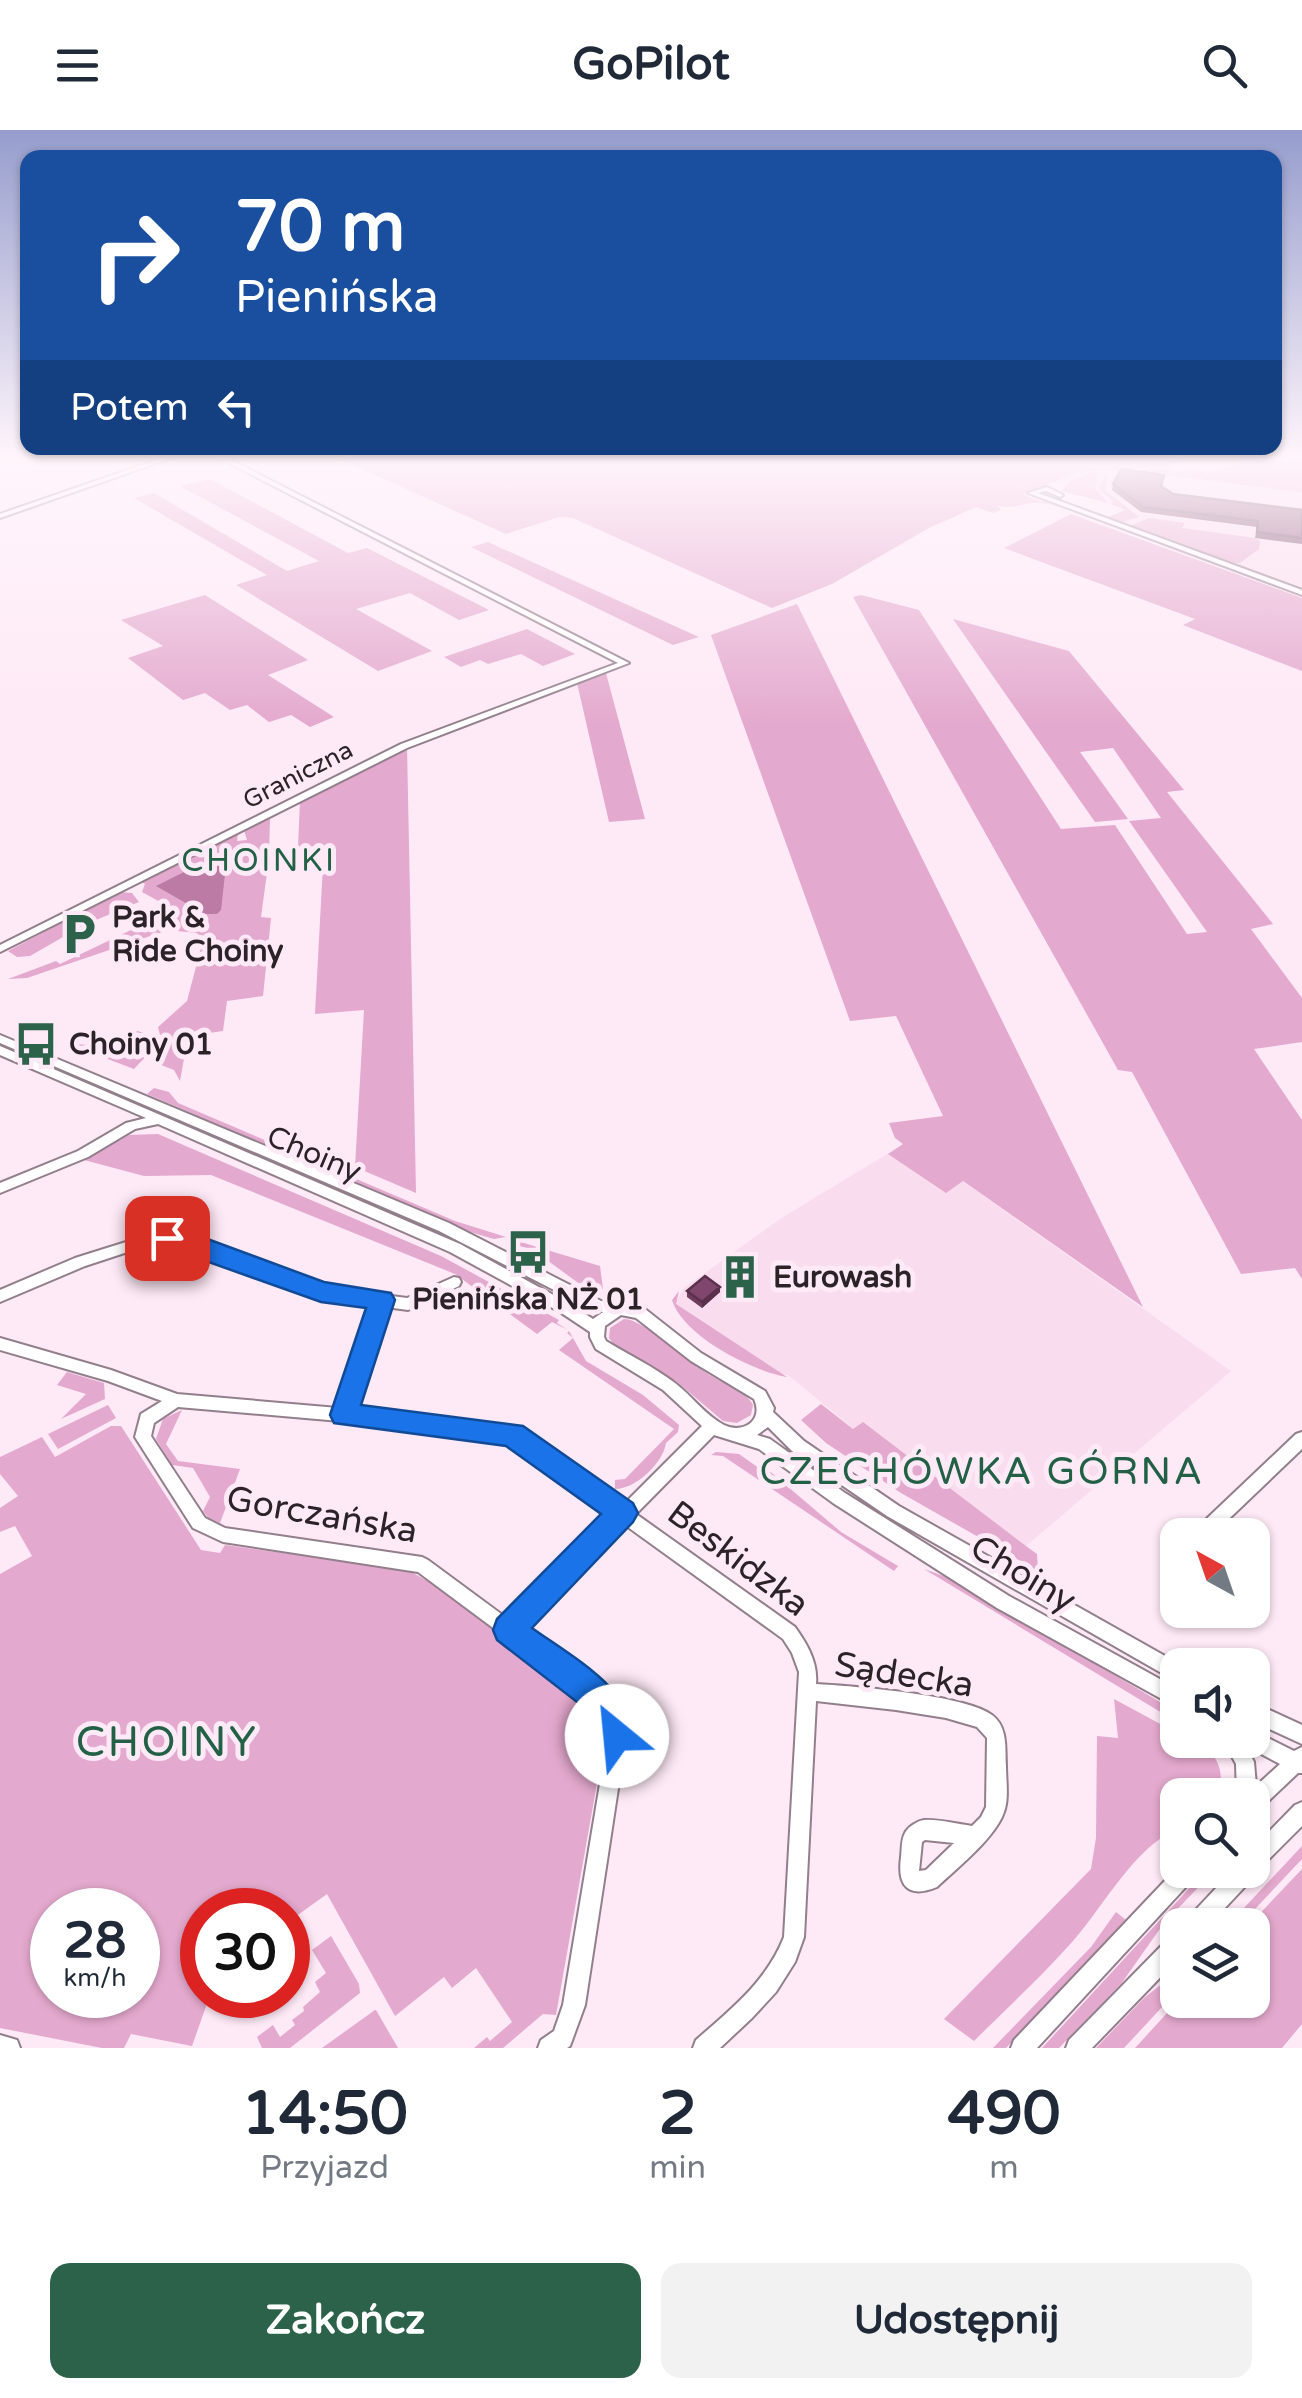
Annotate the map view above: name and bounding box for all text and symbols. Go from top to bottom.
icon: menu [50,38,105,93]
text: GoPilot [572,38,730,92]
icon: search [1197,38,1252,93]
text: 70 m [235,186,405,270]
icon: right [70,190,200,320]
text: Pienińska [235,271,439,325]
icon: left [209,380,264,435]
text: Potem [70,385,189,431]
street label: Graniczna [238,735,358,815]
district label: CHOINKI [181,842,337,880]
place label: Park & Ride Choiny [112,899,283,970]
parking icon: Park & Ride Choiny [55,910,103,958]
bus stop icon: Choiny 01 [12,1020,60,1068]
place label: Choiny 01 [69,1026,213,1063]
street label: Choiny [261,1118,367,1190]
pin [125,1196,210,1281]
icon: arrive [140,1211,195,1266]
bus stop icon: Pienińska NŻ 01 [504,1228,552,1276]
building icon: Eurowash [716,1253,764,1301]
place label: Eurowash [773,1259,912,1296]
place label: Pienińska NŻ 01 [412,1281,644,1318]
district label: CZECHÓWKA GÓRNA [760,1449,1204,1495]
street label: Gorczańska [223,1478,421,1552]
street label: Beskidzka [659,1492,817,1626]
north arrow [1160,1518,1270,1628]
map controls [1160,1518,1270,2018]
street label: Choiny [963,1526,1083,1622]
street label: Sądecka [832,1643,976,1707]
button: sound [1160,1648,1270,1758]
position arrow [565,1684,669,1788]
district label: CHOINY [76,1717,258,1768]
button: search [1160,1778,1270,1888]
speed limit sign: 30 [180,1888,310,2018]
button: layers [1160,1908,1270,2018]
text: 28 [64,1911,126,1971]
text: km/h [64,1963,126,1993]
text: 14:50 [241,2078,408,2150]
text: 2 [659,2078,696,2150]
text: 490 [947,2078,1061,2150]
text: Przyjazd [260,2149,389,2187]
text: min [649,2149,706,2187]
text: m [989,2149,1019,2187]
button: Zakończ [50,2263,641,2378]
button: Udostępnij [661,2263,1252,2378]

